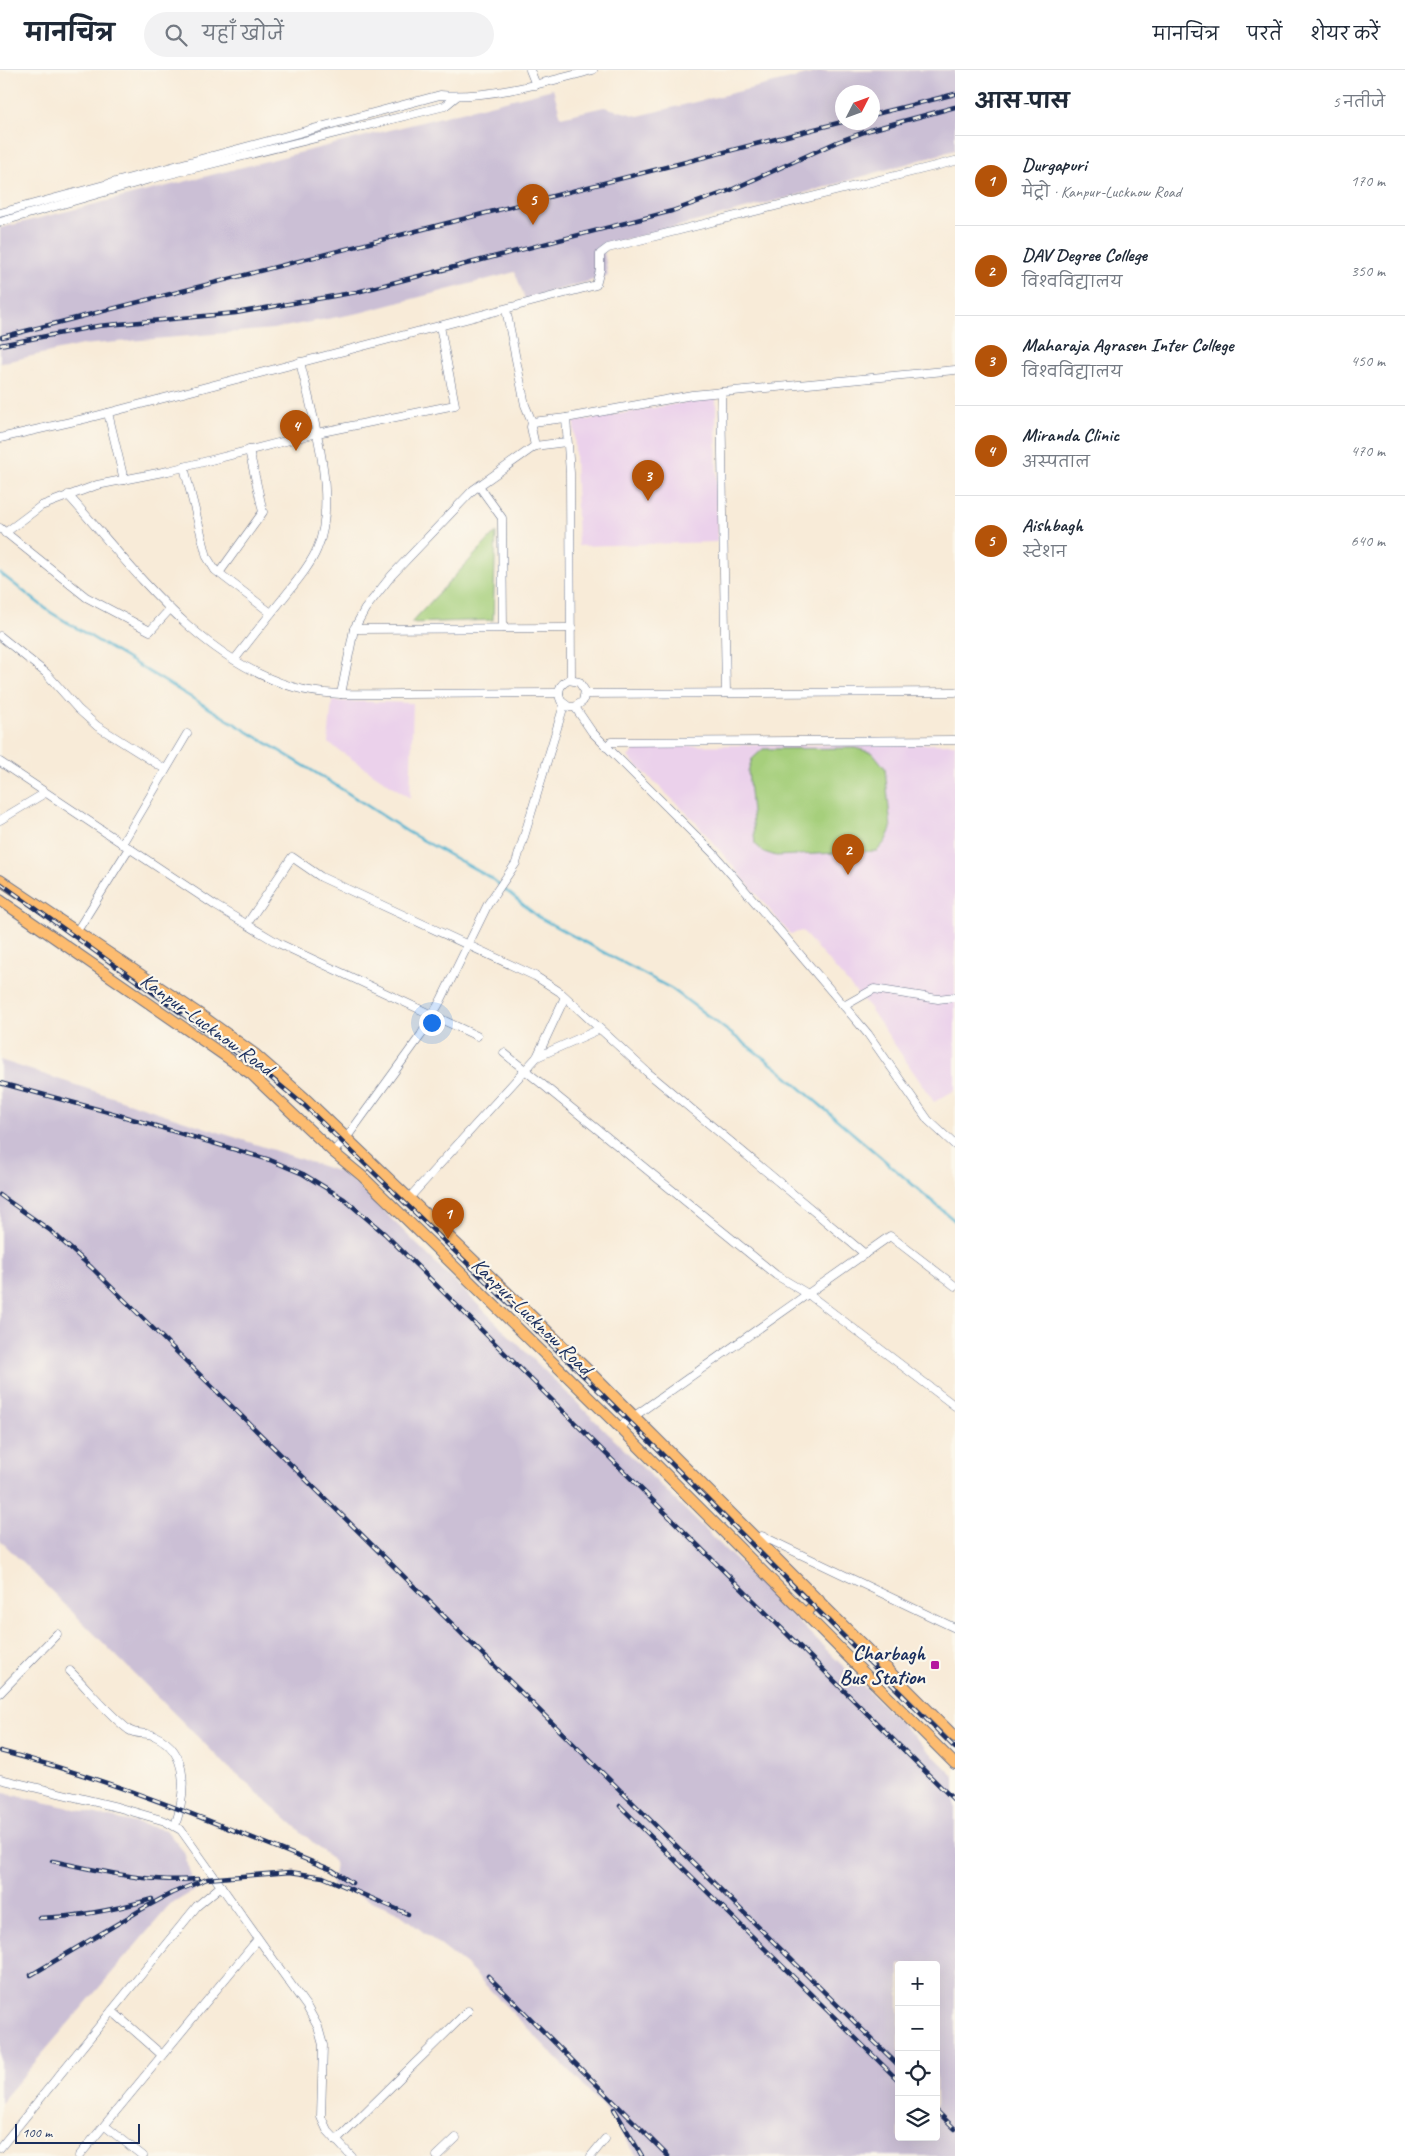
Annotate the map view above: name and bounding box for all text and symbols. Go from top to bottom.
search box [144,12,494,57]
text: मानचित्र [25,18,114,48]
icon: search [162,21,190,49]
text: यहाँ खोजें [202,22,284,46]
text: मानचित्र [1153,23,1219,45]
text: परतें [1247,23,1282,45]
text: शेयर करें [1310,23,1380,45]
north arrow [835,85,880,130]
text: आस-पास [975,88,1069,114]
text: 5 नतीजे [1332,92,1385,112]
text: Durgapuri [1022,153,1087,177]
text: 1 [987,171,995,191]
text: 170 m [1351,171,1385,191]
text: मेट्रो · Kanpur-Lucknow Road [1022,182,1181,202]
pin: 5 [517,184,549,225]
text: DAV Degree College [1022,243,1147,267]
text: 2 [987,261,995,281]
text: 350 m [1351,261,1385,281]
text: विश्वविद्यालय [1022,272,1122,292]
text: Maharaja Agrasen Inter College [1022,333,1233,357]
text: 3 [987,351,995,371]
text: 450 m [1351,351,1385,371]
text: विश्वविद्यालय [1022,362,1122,382]
pin: 4 [280,410,312,451]
text: Miranda Clinic [1022,423,1119,447]
text: 4 [987,441,995,461]
text: 470 m [1351,441,1385,461]
text: अस्पताल [1022,452,1090,472]
pin: 3 [632,460,664,501]
text: Aishbagh [1022,513,1083,537]
text: 5 [988,531,994,551]
text: 640 m [1351,531,1385,551]
text: स्टेशन [1022,542,1066,562]
pin: 2 [832,834,864,875]
street label: Kanpur-Lucknow Road [135,967,282,1083]
your location [419,1010,445,1036]
pin: 1 [432,1198,464,1239]
street label: Kanpur-Lucknow Road [466,1252,601,1383]
place label: Charbagh Bus Station [840,1640,926,1690]
marker: Charbagh Bus Station [929,1659,941,1671]
map controls [895,1961,940,2141]
button: + [895,1961,940,2006]
button: − [895,2006,940,2051]
button: locate [895,2051,940,2096]
button: layers [895,2096,940,2141]
scale bar [15,2121,140,2144]
text: 100 m [22,2124,52,2141]

